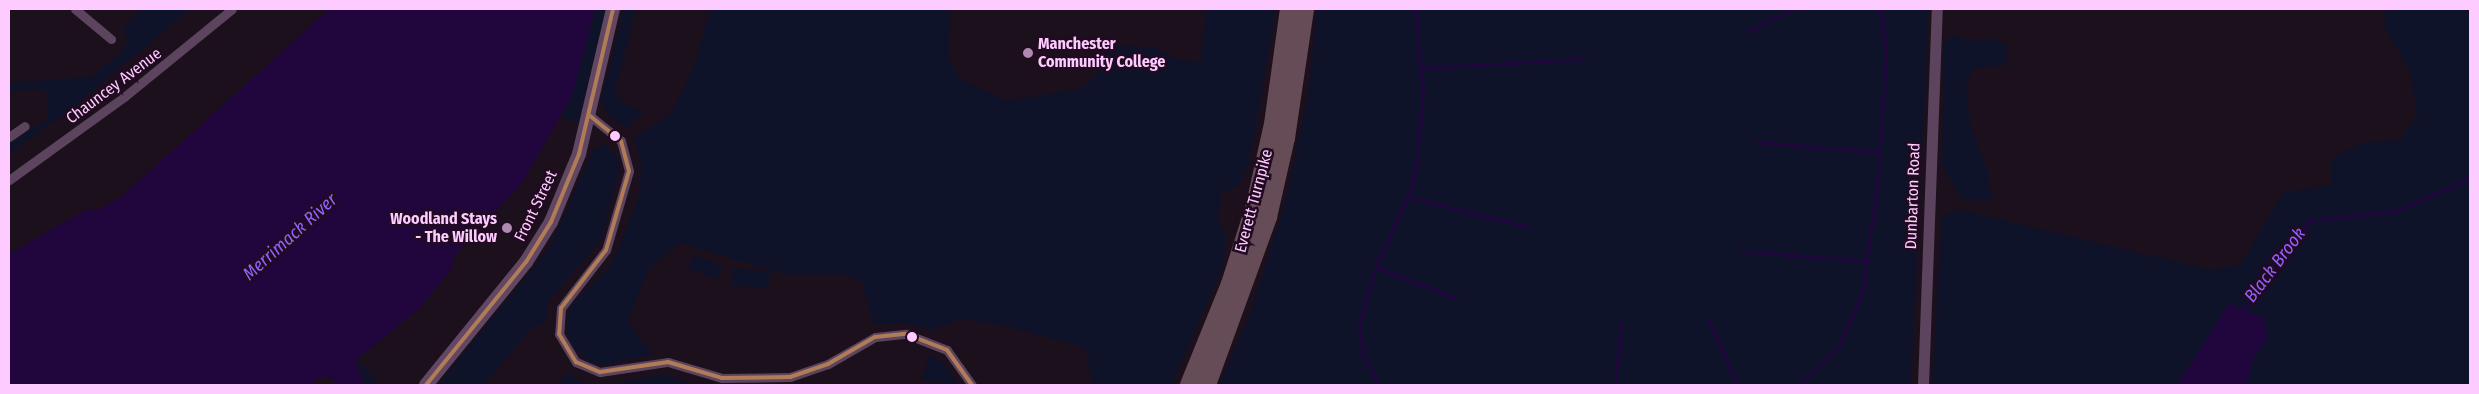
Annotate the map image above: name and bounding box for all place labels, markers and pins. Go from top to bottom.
place label: Manchester Community College [1038,34,1165,72]
marker: Manchester Community College [1022,47,1034,59]
unlabelled marker [610,131,620,141]
place label: Woodland Stays - The Willow [390,209,497,247]
marker: Woodland Stays - The Willow [501,222,513,234]
unlabelled marker [907,332,917,342]

